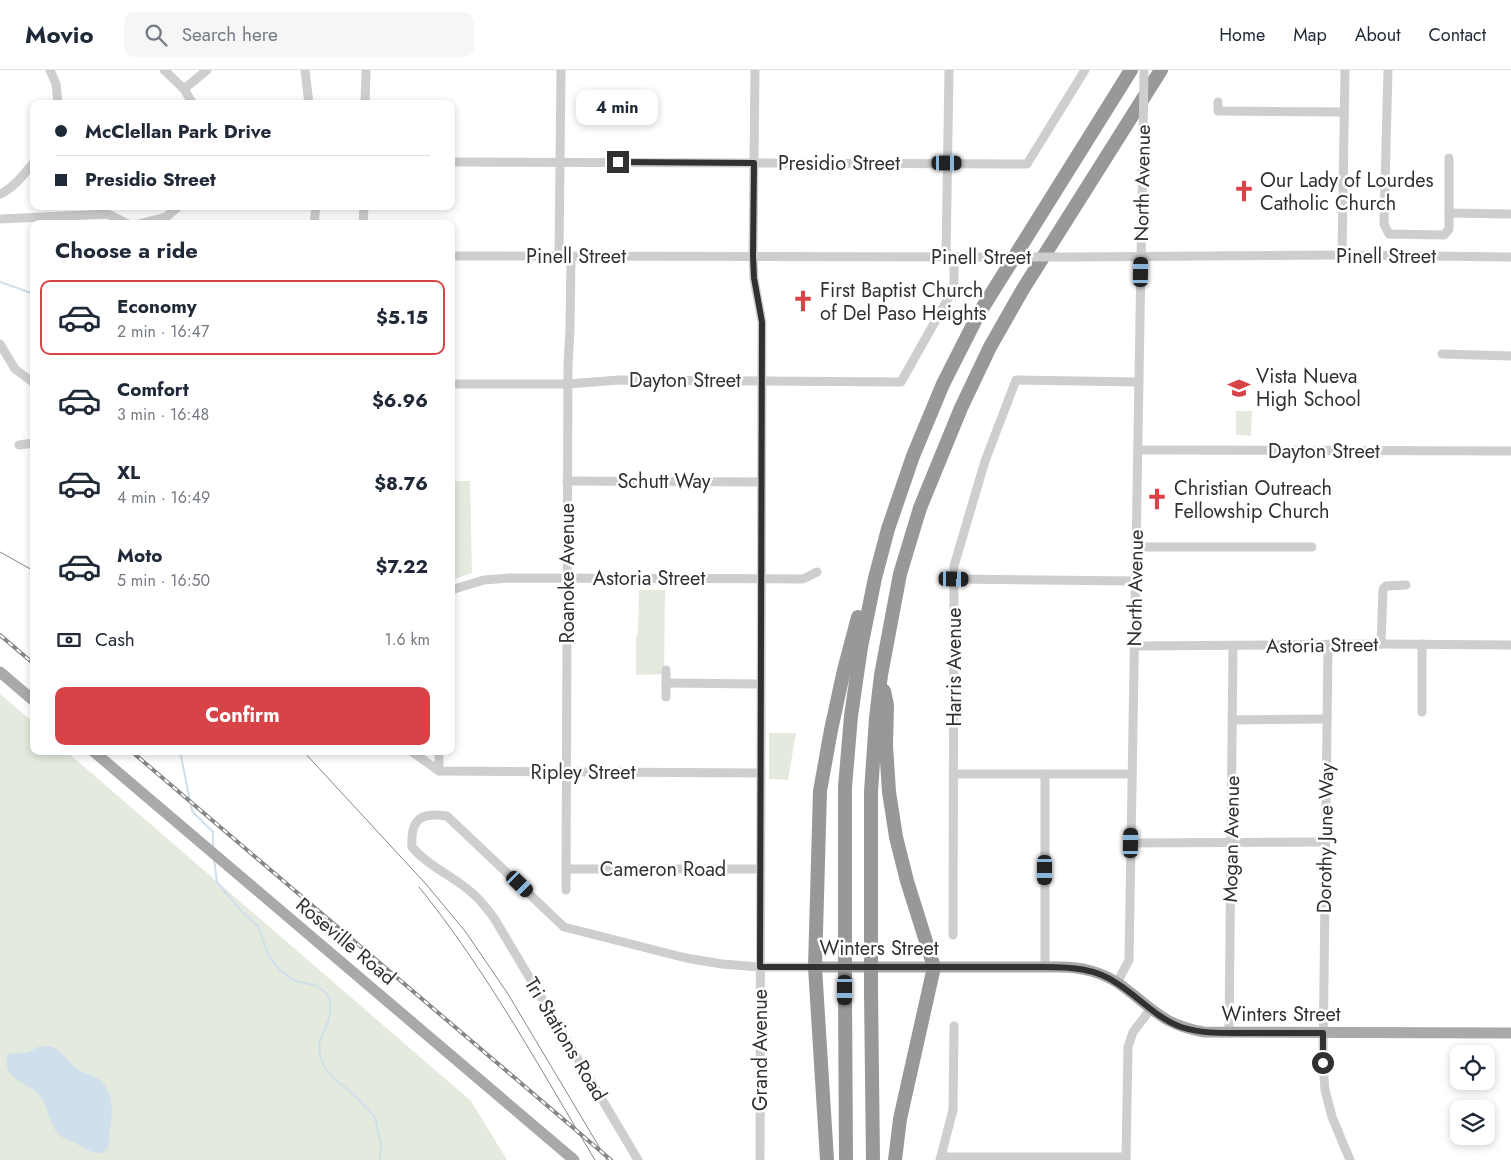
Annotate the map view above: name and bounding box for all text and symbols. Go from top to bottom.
search box [124,12,474,57]
text: Movio [25,17,94,52]
icon: search [142,21,170,49]
text: Search here [182,21,278,48]
text: Home [1219,22,1265,48]
text: Map [1293,22,1327,48]
text: About [1355,22,1400,48]
text: Contact [1428,22,1486,48]
callout: 4 min [577,89,659,124]
text: 4 min [596,96,638,119]
text: McClellan Park Drive [85,118,271,145]
street label: North Avenue [1127,124,1158,242]
street label: Presidio Street [778,149,900,178]
route end [607,151,629,173]
car [932,156,962,171]
text: Presidio Street [85,166,216,193]
place label: Our Lady of Lourdes Catholic Church [1260,166,1434,218]
church icon: Our Lady of Lourdes Catholic Church [1231,178,1257,204]
text: Choose a ride [55,234,198,266]
street label: Pinell Street [526,242,626,271]
street label: Pinell Street [1336,242,1436,271]
street label: Pinell Street [931,243,1031,272]
car [1133,257,1148,287]
place label: First Baptist Church of Del Paso Heights [820,276,987,328]
church icon: First Baptist Church of Del Paso Heights [790,288,816,314]
text: Economy [117,293,197,320]
icon: car [57,295,102,340]
text: $5.15 [376,304,428,331]
text: 2 min · 16:47 [117,320,209,343]
place label: Vista Nueva High School [1256,362,1361,414]
street label: Dayton Street [629,366,741,395]
school or university icon: Vista Nueva High School [1226,375,1252,401]
text: Comfort [117,376,189,403]
icon: car [57,378,102,423]
text: $6.96 [372,387,428,414]
text: 3 min · 16:48 [117,403,209,426]
street label: Dayton Street [1268,437,1380,466]
text: XL [117,459,140,486]
icon: car [57,461,102,506]
street label: Schutt Way [617,467,711,496]
text: $8.76 [374,470,428,497]
place label: Christian Outreach Fellowship Church [1174,474,1332,526]
text: 4 min · 16:49 [117,486,210,509]
church icon: Christian Outreach Fellowship Church [1144,486,1170,512]
street label: Roanoke Avenue [553,503,582,643]
street label: North Avenue [1120,529,1151,647]
text: Moto [117,542,162,569]
icon: car [57,544,102,589]
text: $7.22 [376,553,428,580]
street label: Astoria Street [593,564,705,593]
text: 5 min · 16:50 [117,569,210,592]
car [938,571,969,587]
street label: Harris Avenue [940,607,969,727]
icon: cash [55,626,83,654]
text: Cash [95,626,135,653]
text: 1.6 km [384,628,430,651]
street label: Astoria Street [1266,630,1379,661]
button: Confirm [55,687,430,745]
street label: Ripley Street [531,758,636,787]
street label: Dorothy June Way [1310,762,1341,913]
street label: Mogan Avenue [1216,775,1247,903]
car [1123,828,1138,858]
street label: Cameron Road [600,855,726,884]
car [1037,855,1052,885]
car [503,868,536,900]
street label: Roseville Road [289,891,402,992]
street label: Winters Street [819,934,939,963]
street label: Tri Stations Road [517,972,614,1107]
car [837,975,852,1005]
street label: Grand Avenue [746,989,775,1111]
street label: Winters Street [1221,1000,1341,1029]
map controls [1450,1045,1495,1145]
button: locate [1450,1045,1495,1090]
route start [1312,1052,1334,1074]
button: layers [1450,1100,1495,1145]

